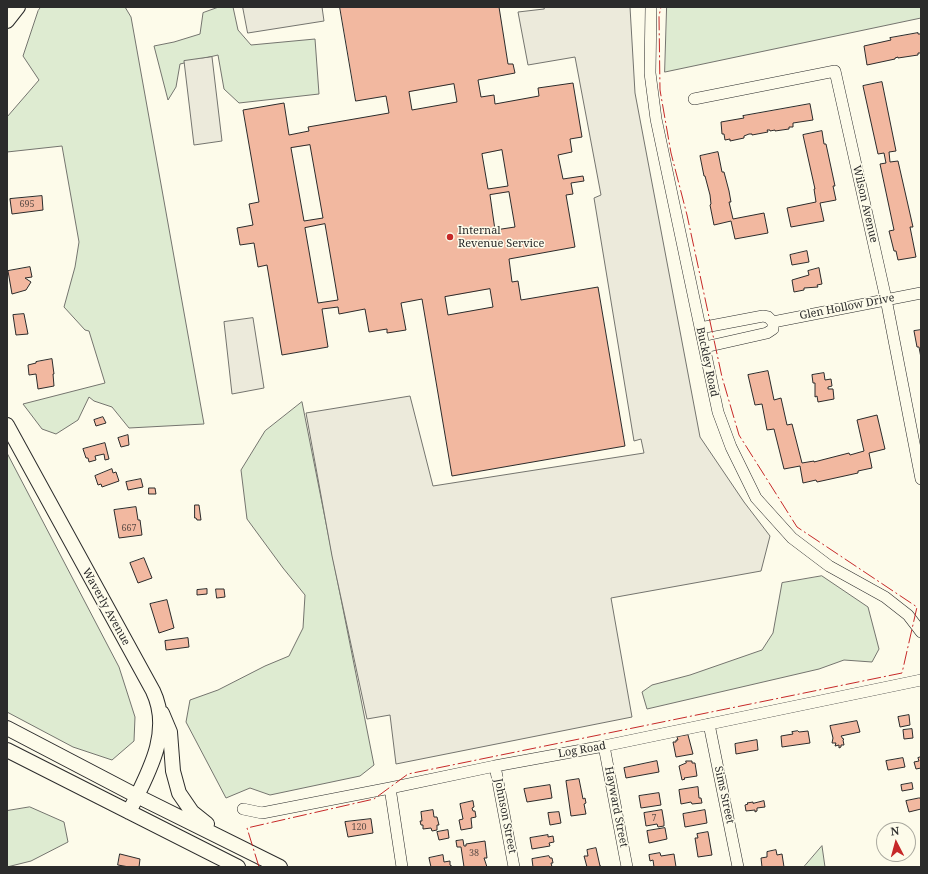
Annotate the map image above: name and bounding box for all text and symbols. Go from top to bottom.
street label: Wilson Avenue [850,164,880,244]
house number: 695 [19,199,35,209]
place label: Internal Revenue Service [458,224,544,250]
marker: Internal Revenue Service [445,232,455,242]
street label: Glen Hollow Drive [798,291,896,323]
street label: Buckley Road [693,326,721,398]
house number: 667 [121,523,137,533]
street label: Waverly Avenue [79,566,133,648]
street label: Log Road [557,739,607,761]
street label: Hayward Street [602,765,630,849]
street label: Sims Street [711,765,737,825]
street label: Johnson Street [491,777,519,855]
house number: 7 [651,813,657,823]
house number: 120 [351,822,367,832]
north arrow [876,822,916,862]
text: N [890,823,900,838]
house number: 38 [469,848,479,858]

